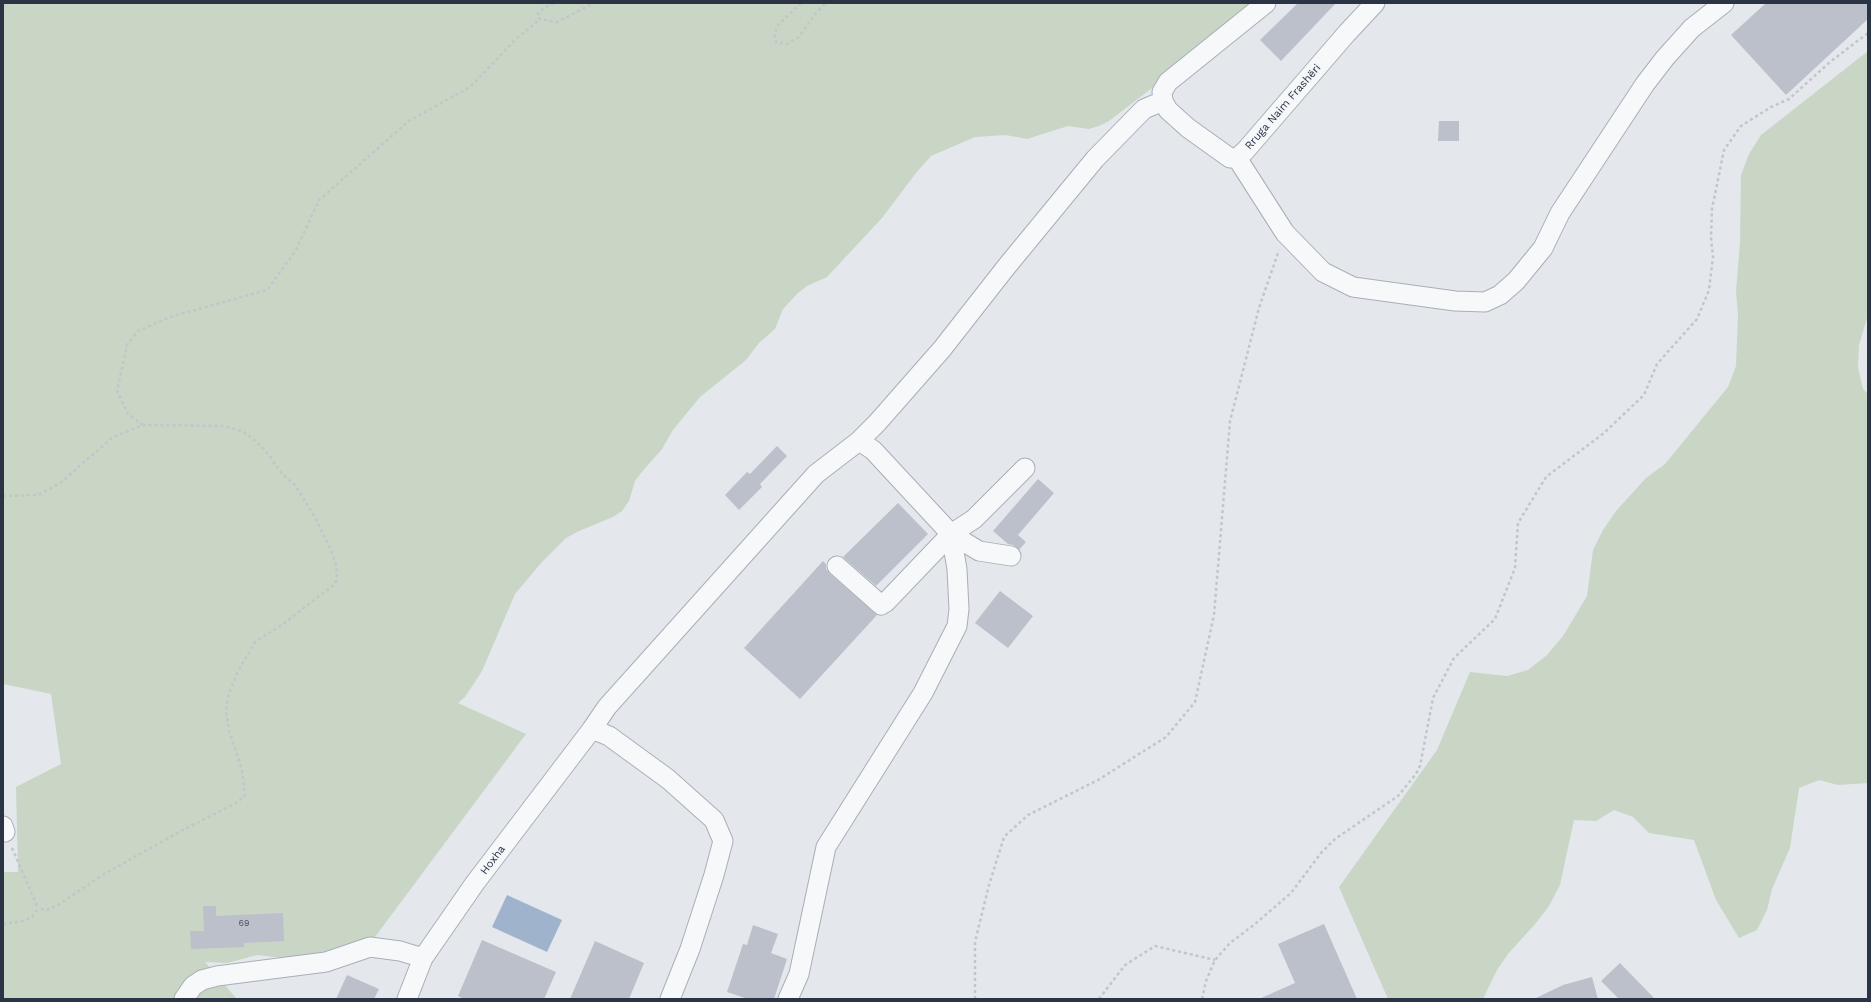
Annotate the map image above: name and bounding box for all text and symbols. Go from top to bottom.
street label: Rruga Naim Frashëri [1242,62,1324,152]
street label: Hoxha [478,843,508,877]
house number: 69 [238,918,250,928]

